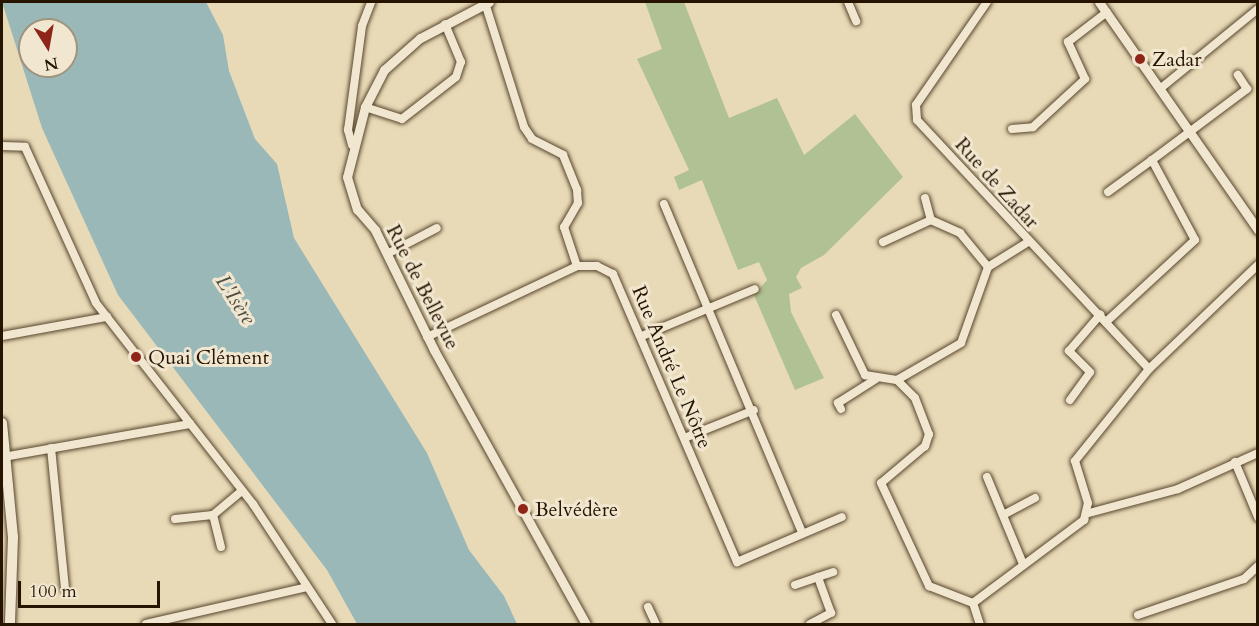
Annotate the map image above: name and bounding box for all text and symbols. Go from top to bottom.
north arrow [18,18,78,78]
place label: Zadar [1152,47,1201,71]
text: N [42,52,60,76]
marker: Zadar [1133,52,1147,66]
street label: Rue de Zadar [950,133,1044,233]
street label: Rue de Bellevue [381,221,465,353]
water label: L'Isère [210,270,260,330]
street label: Rue André Le Nôtre [627,282,717,452]
place label: Quai Clément [148,345,269,369]
marker: Quai Clément [129,350,143,364]
place label: Belvédère [535,497,618,521]
marker: Belvédère [516,502,530,516]
scale bar [21,569,164,607]
text: 100 m [29,579,77,604]

